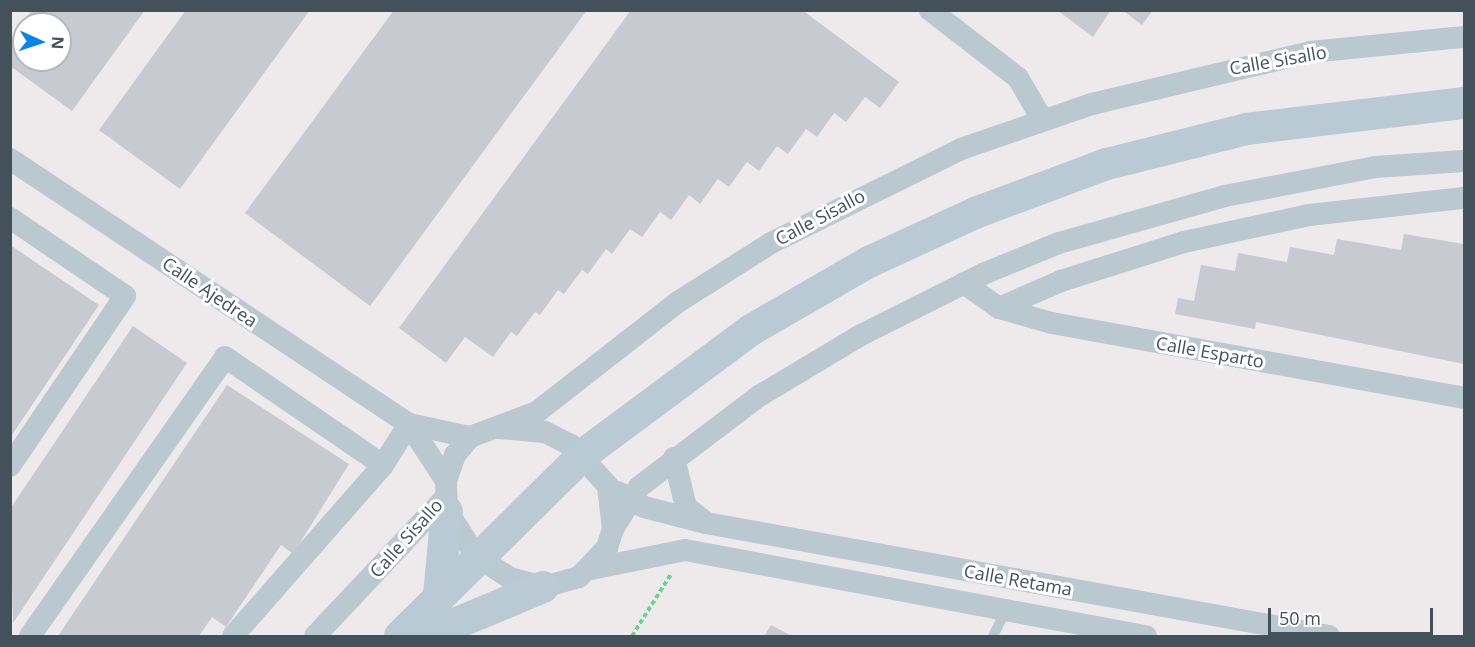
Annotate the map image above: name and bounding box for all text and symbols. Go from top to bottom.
north arrow [12,12,72,72]
text: N [47,36,69,50]
street label: Calle Sisallo [1228,41,1328,79]
street label: Calle Sisallo [772,184,868,250]
street label: Calle Ajedrea [158,252,262,332]
street label: Calle Esparto [1154,332,1266,372]
street label: Calle Sisallo [365,494,447,582]
street label: Calle Retama [962,560,1074,600]
scale bar [1271,596,1436,634]
text: 50 m [1279,606,1321,630]

